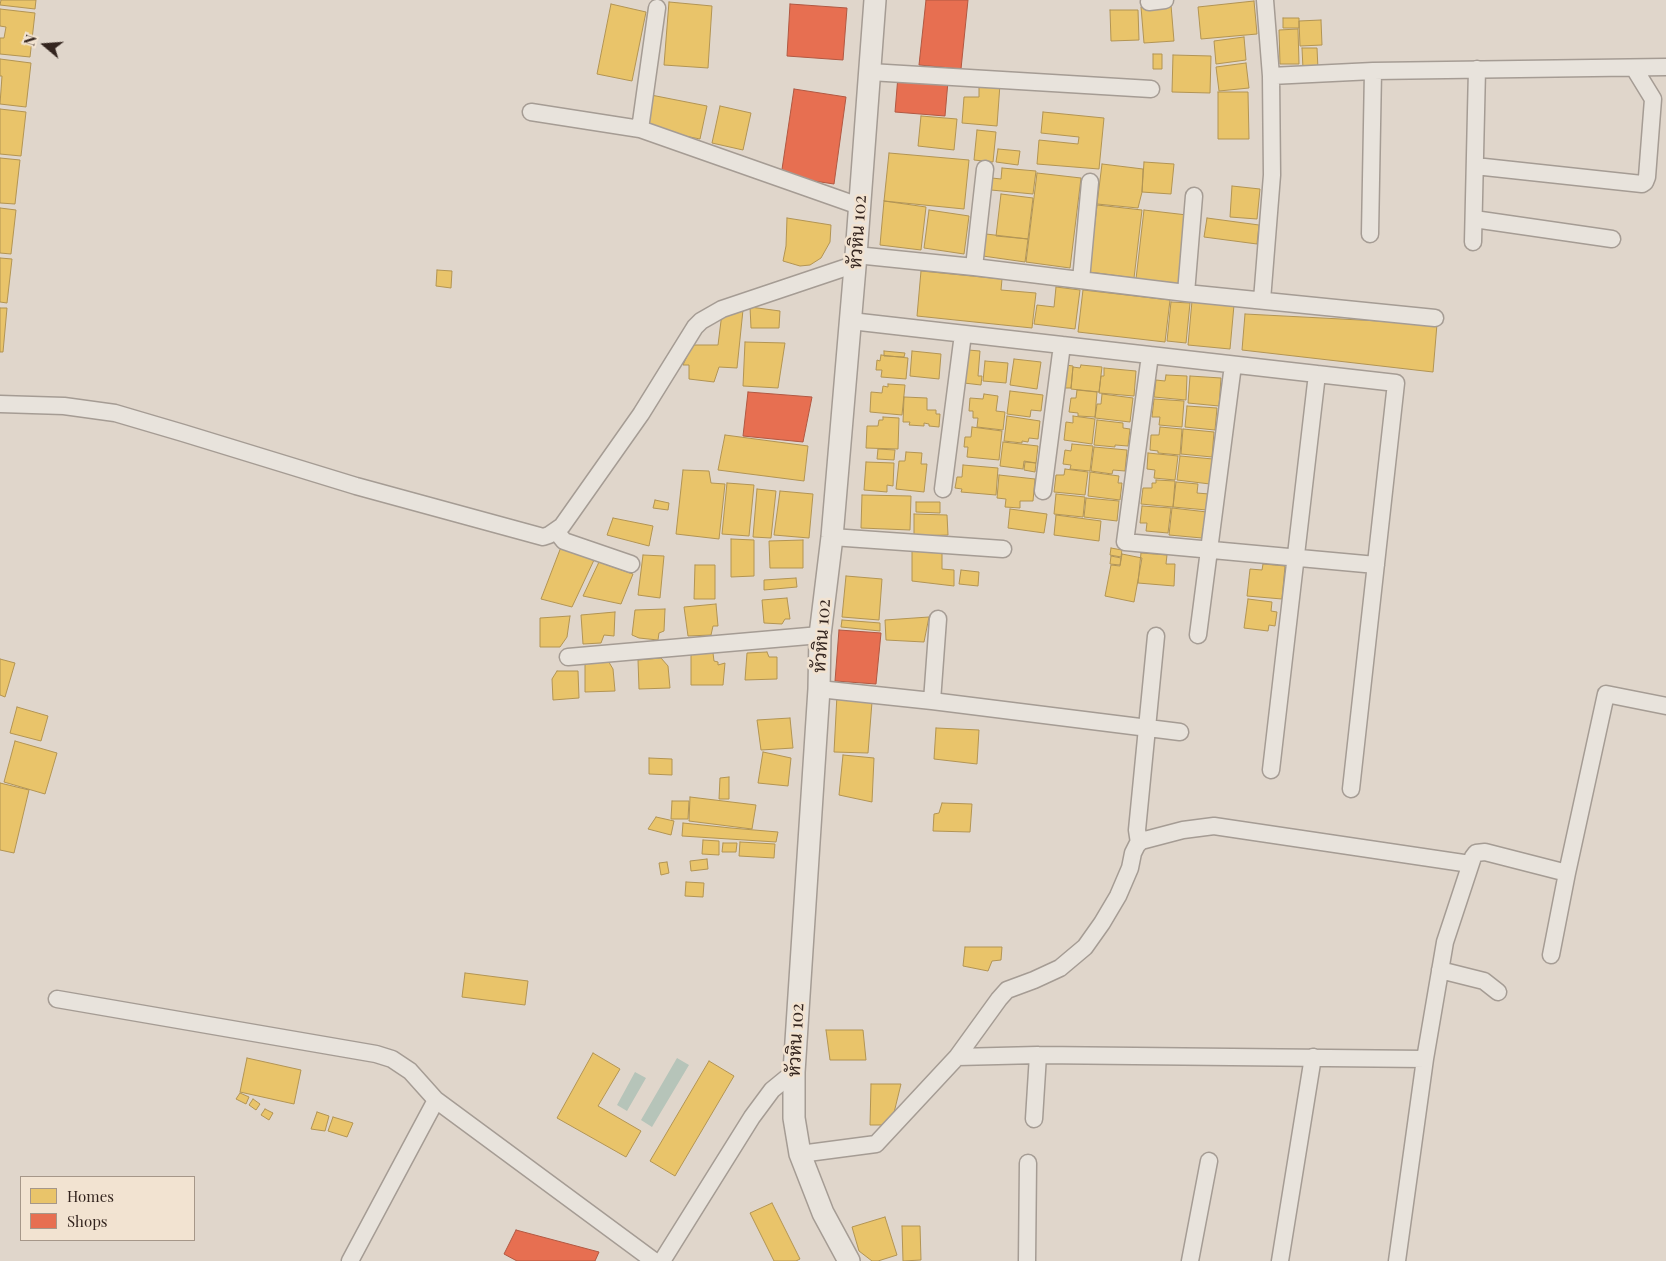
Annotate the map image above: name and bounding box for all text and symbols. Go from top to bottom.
north arrow [20,20,70,70]
text: N [20,32,41,48]
street label: หัวหิน 102 [845,194,871,270]
street label: หัวหิน 102 [809,598,835,674]
street label: หัวหิน 102 [783,1002,809,1078]
legend [20,1176,195,1241]
text: Homes [67,1186,114,1206]
text: Shops [67,1211,108,1231]

